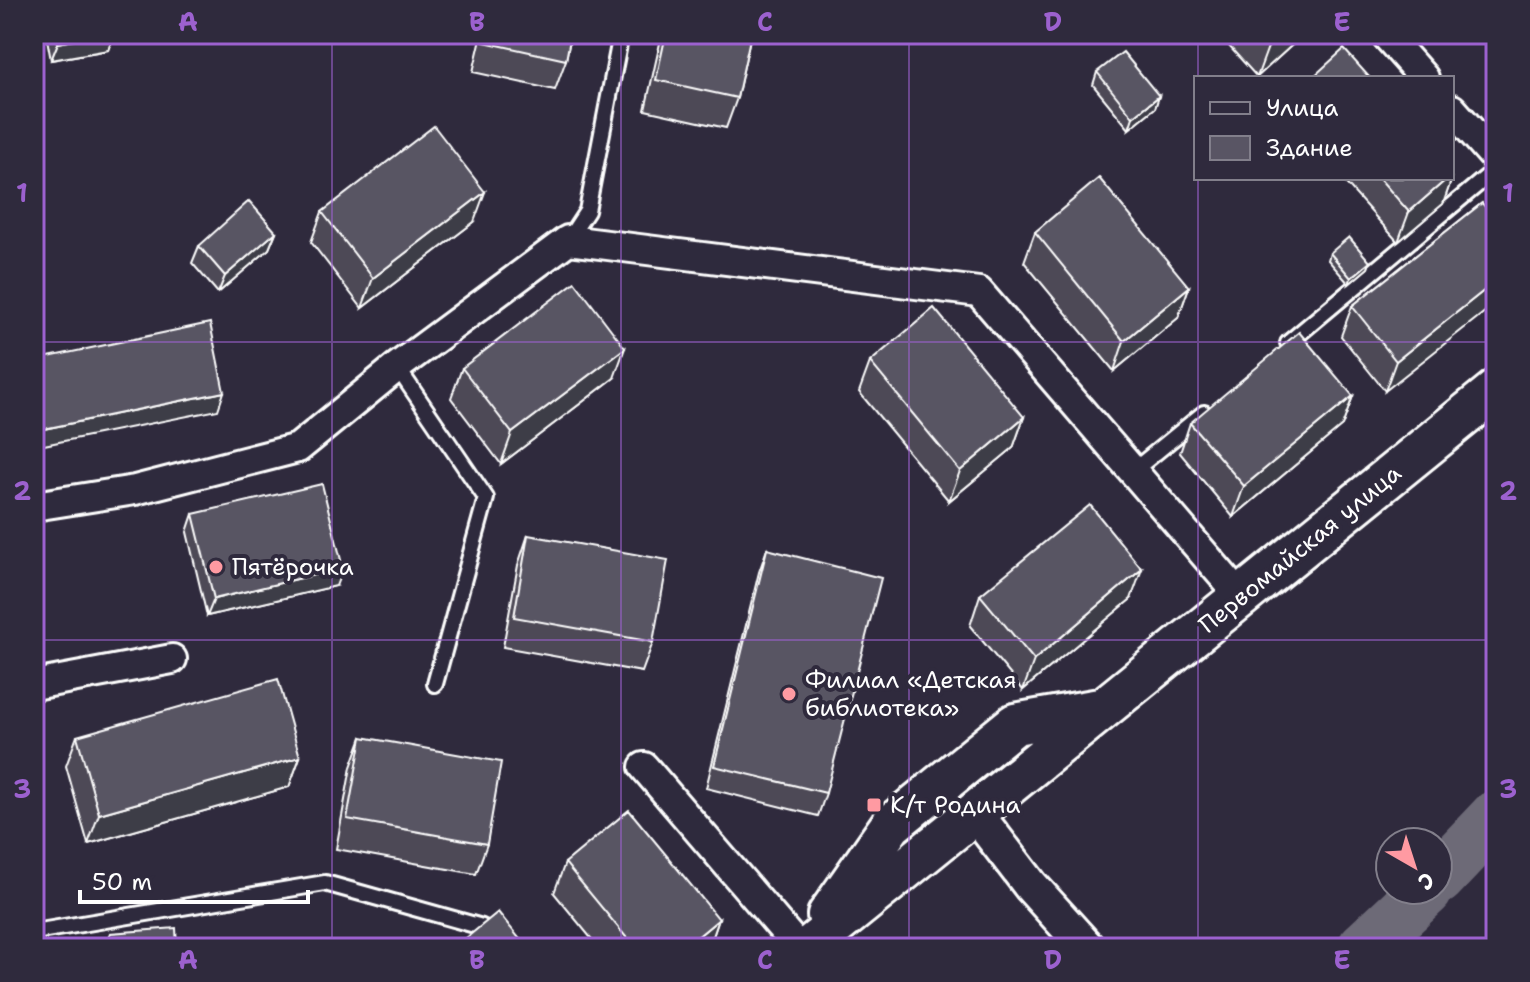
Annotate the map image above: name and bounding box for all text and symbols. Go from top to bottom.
text: A [178,4,198,39]
text: B [469,4,485,39]
text: C [757,4,773,39]
text: D [1044,4,1062,39]
text: E [1333,4,1351,39]
legend [1194,76,1454,180]
text: Улица [1266,92,1339,124]
text: Здание [1266,132,1353,164]
text: 1 [16,175,28,210]
text: 1 [1502,175,1514,210]
street label: Первомайская улица [1192,457,1408,641]
text: 2 [13,473,31,508]
text: 2 [1499,473,1517,508]
place label: Пятёрочка [232,551,354,583]
marker: Пятёрочка [207,558,225,576]
place label: Филиал «Детская библиотека» [805,664,1017,724]
marker: Филиал «Детская библиотека» [780,685,798,703]
text: 3 [13,771,31,806]
text: 3 [1499,771,1517,806]
place label: К/т Родина [890,789,1020,821]
marker: К/т Родина [865,796,883,814]
north arrow [1374,826,1454,906]
scale bar [80,854,308,904]
text: 50 m [92,866,152,898]
text: С [1412,866,1441,897]
text: A [178,942,198,977]
text: B [469,942,485,977]
text: C [757,942,773,977]
text: D [1044,942,1062,977]
text: E [1333,942,1351,977]

